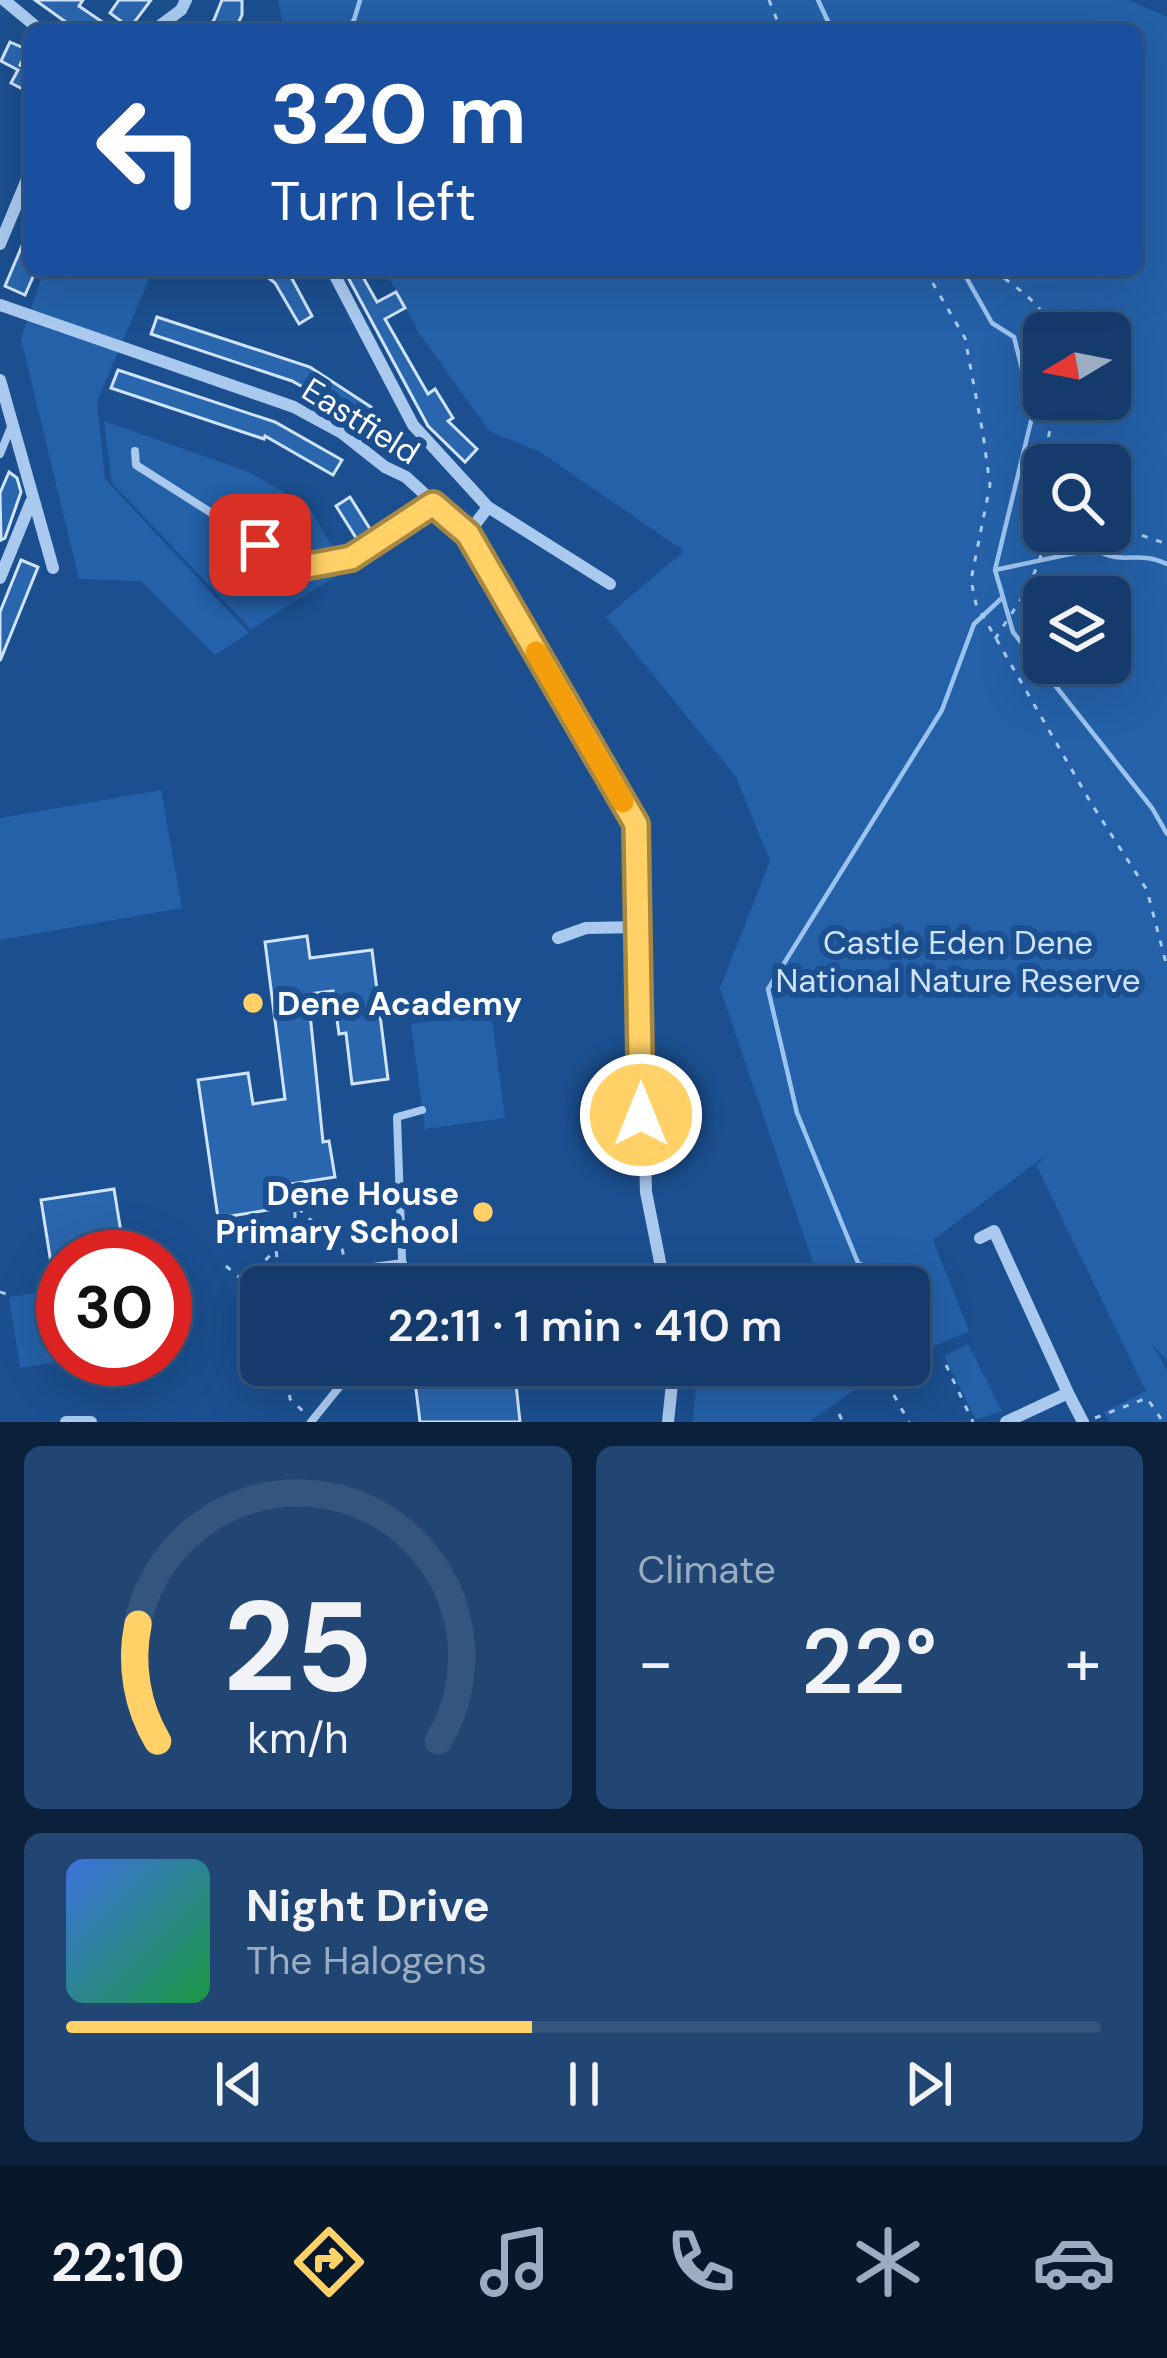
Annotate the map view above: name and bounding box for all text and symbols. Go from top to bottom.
text: 320 m [270,60,527,169]
icon: left [72,72,228,228]
text: Turn left [270,166,476,237]
north arrow [1023,312,1131,420]
map controls [1023,312,1131,684]
street label: Eastfield [294,368,428,474]
button: search [1023,444,1131,552]
pin [209,494,311,596]
icon: arrive [227,512,293,578]
button: layers [1023,576,1131,684]
park label: Castle Eden Dene National Nature Reserve [775,921,1141,1002]
place label: Dene Academy [277,982,522,1025]
marker: Dene Academy [240,990,266,1016]
position arrow [578,1052,704,1178]
place label: Dene House Primary School [215,1172,459,1253]
marker: Dene House Primary School [470,1199,496,1225]
speed limit sign: 30 [36,1230,192,1386]
text: 22:11 · 1 min · 410 m [388,1296,782,1355]
text: Climate [638,1544,776,1595]
text: 25 [223,1566,373,1729]
text: 22° [801,1604,937,1721]
text: − [638,1620,674,1705]
text: + [1065,1620,1101,1705]
text: km/h [247,1709,348,1765]
text: Night Drive [246,1876,490,1935]
text: The Halogens [246,1935,487,1986]
icon: previous [206,2051,272,2117]
icon: pause [551,2051,617,2117]
icon: next [896,2051,962,2117]
icon: directions [287,2220,371,2304]
icon: music [473,2220,557,2304]
icon: phone [659,2220,743,2304]
icon: climate [846,2220,930,2304]
icon: car [1032,2220,1116,2304]
text: 22:10 [51,2227,185,2298]

